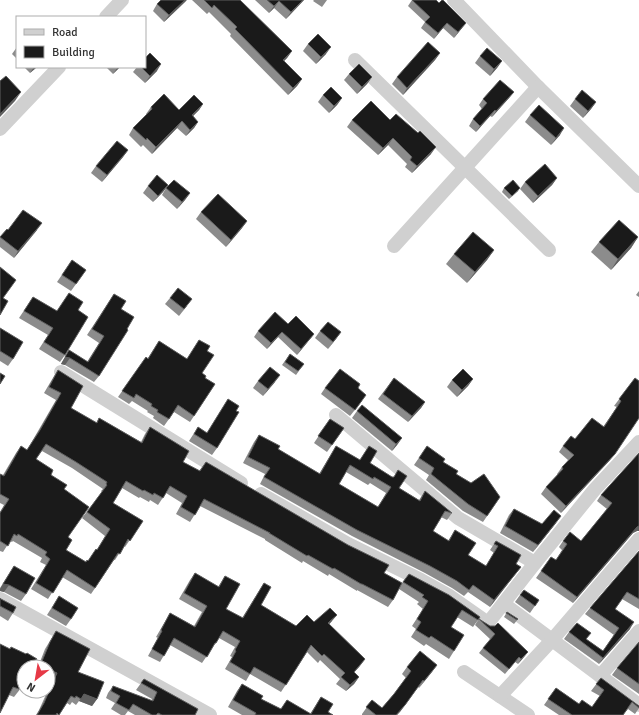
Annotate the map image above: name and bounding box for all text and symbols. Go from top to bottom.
legend [16,16,146,68]
text: Road [52,25,78,40]
text: Building [52,45,95,60]
north arrow [16,659,56,699]
text: N [24,680,38,695]

